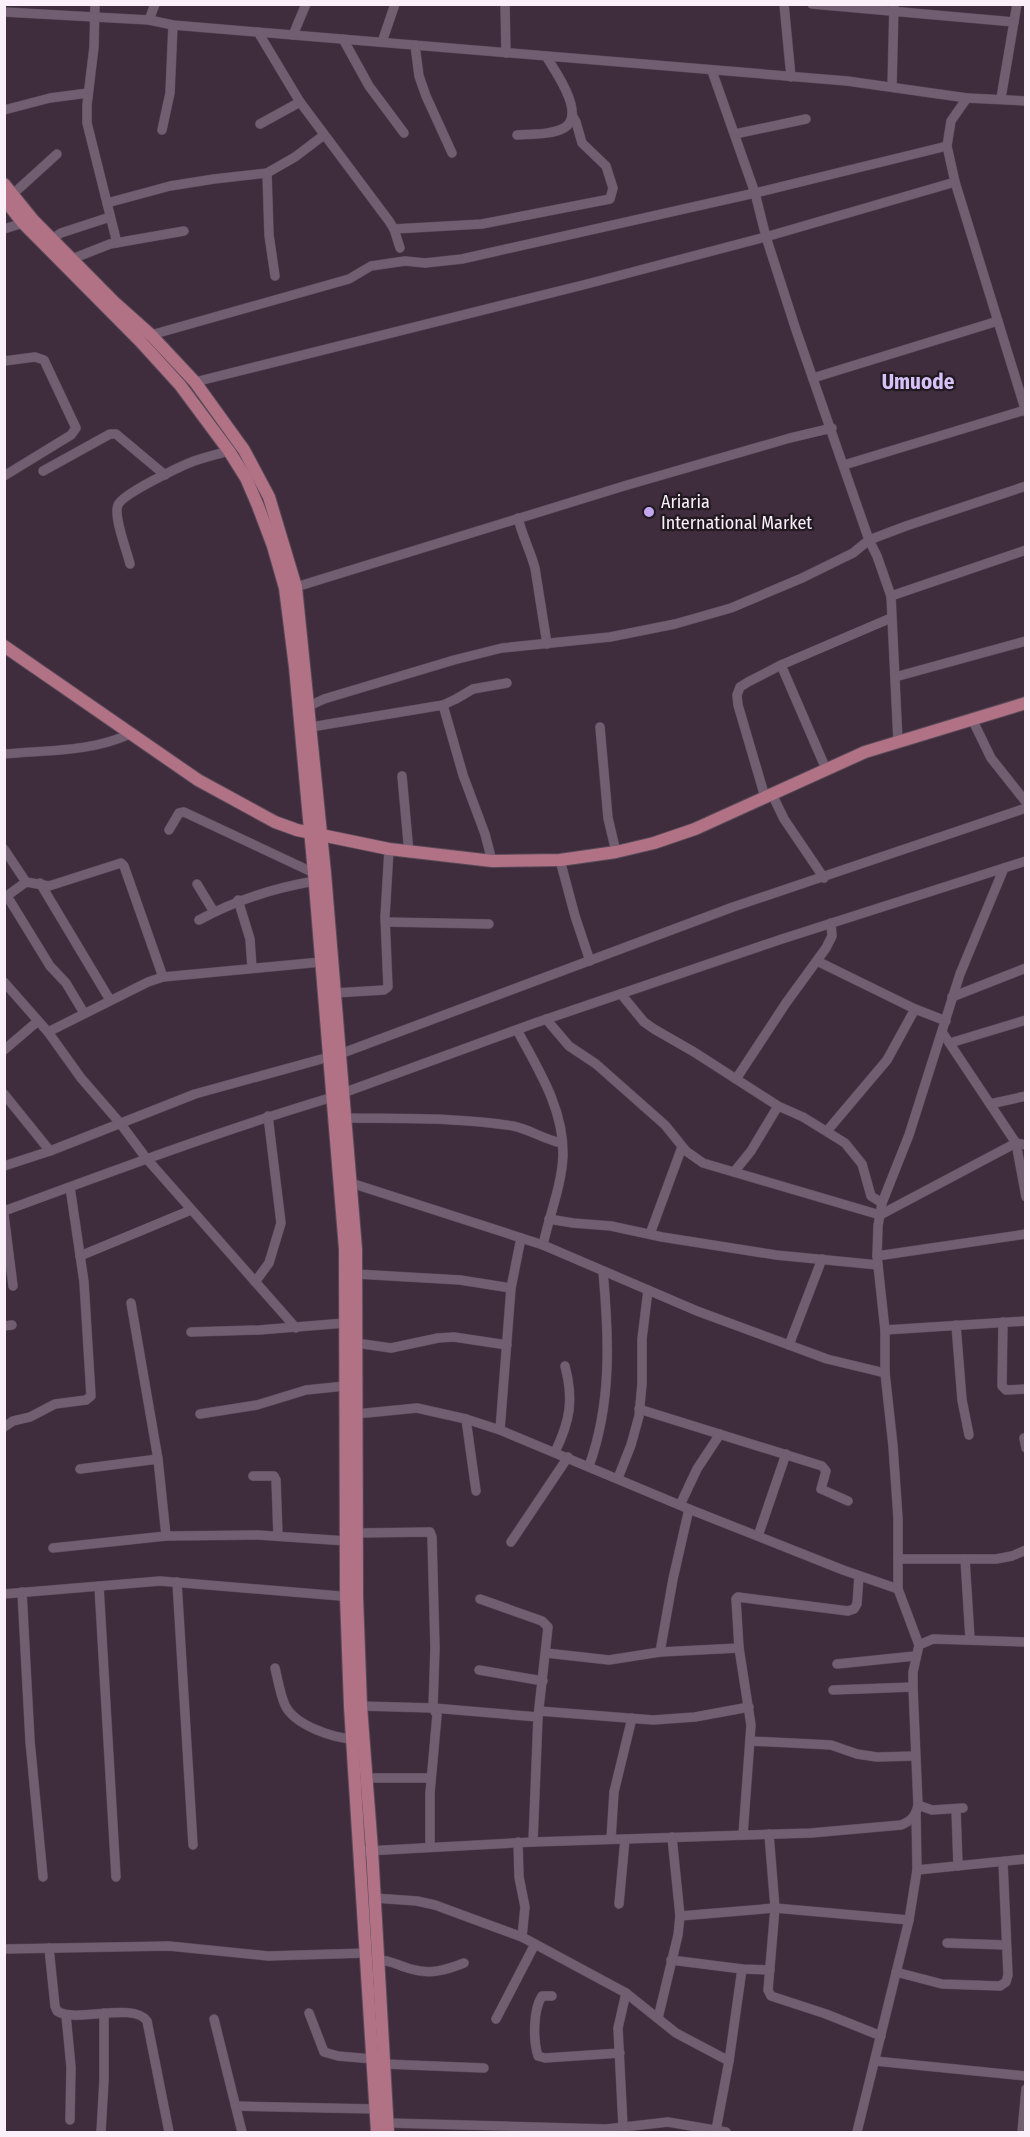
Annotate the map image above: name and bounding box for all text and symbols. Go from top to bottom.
district label: Umuode [882,369,955,395]
place label: Ariaria International Market [661,491,812,534]
marker: Ariaria International Market [642,505,656,519]

